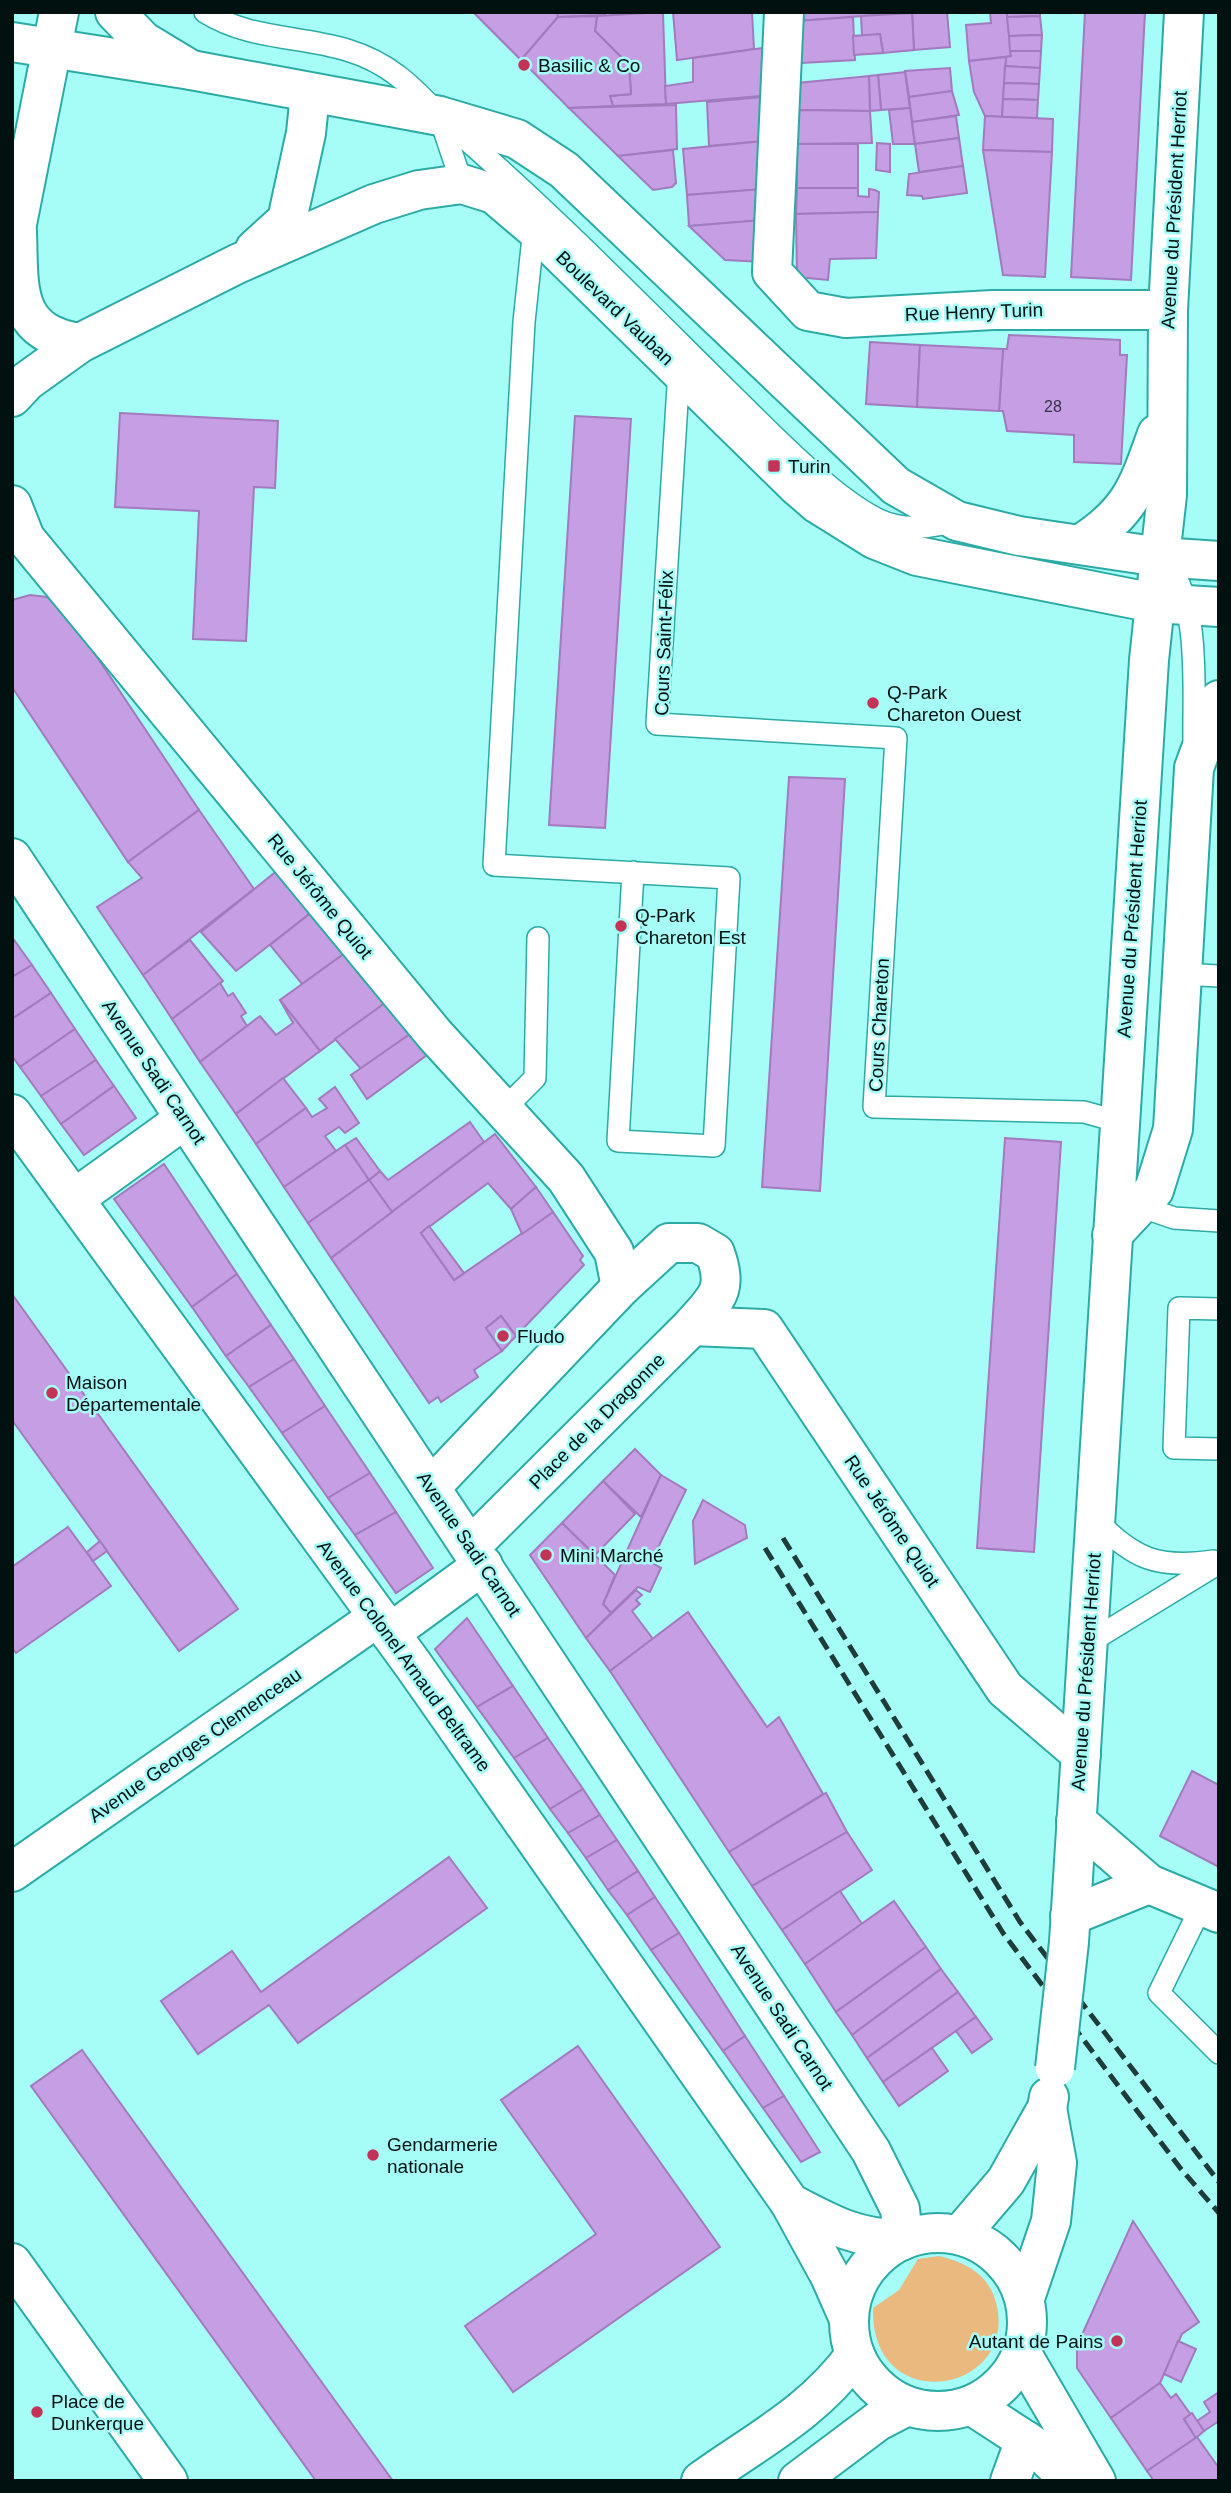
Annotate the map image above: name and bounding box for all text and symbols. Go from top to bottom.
place label: Basilic & Co [538,55,640,76]
marker: Basilic & Co [516,57,532,73]
street label: Avenue du Président Herriot [1157,90,1191,330]
street label: Boulevard Vauban [552,247,678,369]
street label: Rue Henry Turin [905,299,1043,325]
house number: 28 [1044,398,1062,415]
place label: Turin [788,456,831,477]
marker: Turin [766,458,782,474]
street label: Cours Saint-Félix [651,569,677,716]
place label: Q-Park Chareton Ouest [887,682,1022,725]
marker: Q-Park Chareton Ouest [865,695,881,711]
street label: Avenue du Président Herriot [1113,799,1151,1039]
street label: Rue Jérôme Quiot [263,829,377,963]
place label: Q-Park Chareton Est [635,905,747,948]
marker: Q-Park Chareton Est [613,918,629,934]
street label: Cours Chareton [865,957,893,1093]
street label: Avenue Sadi Carnot [98,996,211,1149]
place label: Fludo [517,1326,565,1347]
marker: Fludo [495,1328,511,1344]
street label: Place de la Dragonne [525,1349,669,1493]
place label: Maison Départementale [66,1372,201,1415]
marker: Maison Départementale [44,1385,60,1401]
street label: Rue Jérôme Quiot [840,1451,944,1591]
street label: Avenue Sadi Carnot [413,1468,526,1621]
street label: Avenue Colonel Arnaud Beltrame [313,1536,495,1776]
place label: Mini Marché [560,1545,663,1566]
marker: Mini Marché [538,1547,554,1563]
street label: Avenue du Président Herriot [1067,1552,1105,1792]
street label: Avenue Georges Clemenceau [85,1663,305,1827]
street label: Avenue Sadi Carnot [727,1940,837,2094]
place label: Gendarmerie nationale [387,2134,498,2177]
marker: Gendarmerie nationale [365,2147,381,2163]
place label: Autant de Pains [969,2331,1103,2352]
marker: Autant de Pains [1109,2333,1125,2349]
place label: Place de Dunkerque [51,2391,144,2434]
marker: Place de Dunkerque [29,2404,45,2420]

